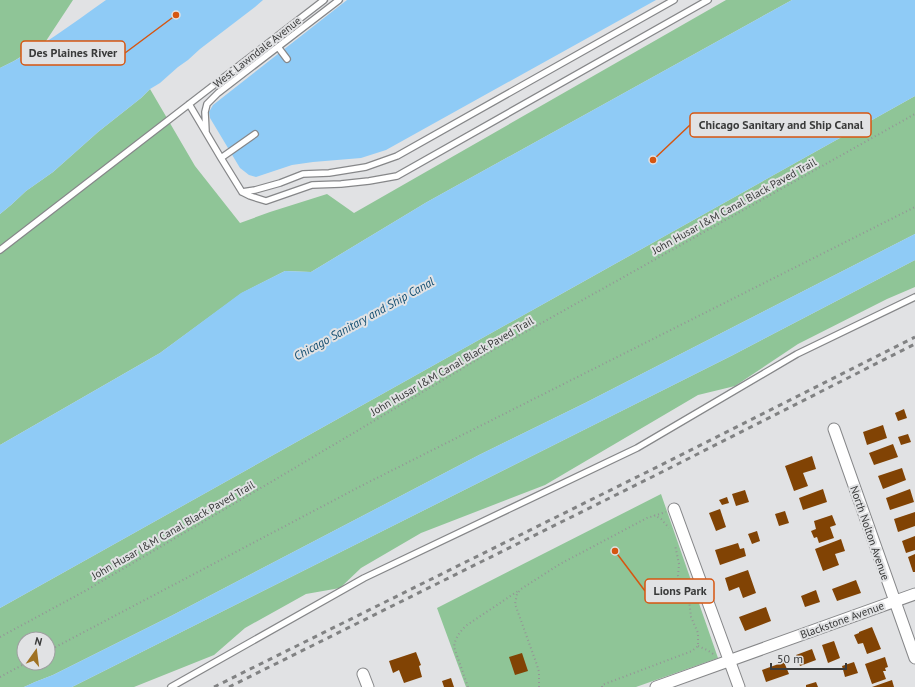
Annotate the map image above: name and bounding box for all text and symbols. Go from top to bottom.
street label: West Lawndale Avenue [210,13,304,91]
callout: Des Plaines River [21,41,125,65]
text: Des Plaines River [29,45,118,60]
callout: Chicago Sanitary and Ship Canal [690,113,871,137]
text: Chicago Sanitary and Ship Canal [699,117,864,132]
street label: John Husar I&M Canal Black Paved Trail [648,154,819,258]
water label: Chicago Sanitary and Ship Canal [291,273,437,363]
street label: John Husar I&M Canal Black Paved Trail [367,313,537,419]
street label: John Husar I&M Canal Black Paved Trail [88,477,258,583]
street label: North Nolton Avenue [847,484,893,582]
callout: Lions Park [645,579,714,603]
text: Lions Park [653,583,707,598]
street label: Blackstone Avenue [798,598,886,642]
north arrow [16,631,56,671]
text: N [33,634,44,649]
scale bar [771,645,846,671]
text: 50 m [777,651,803,666]

